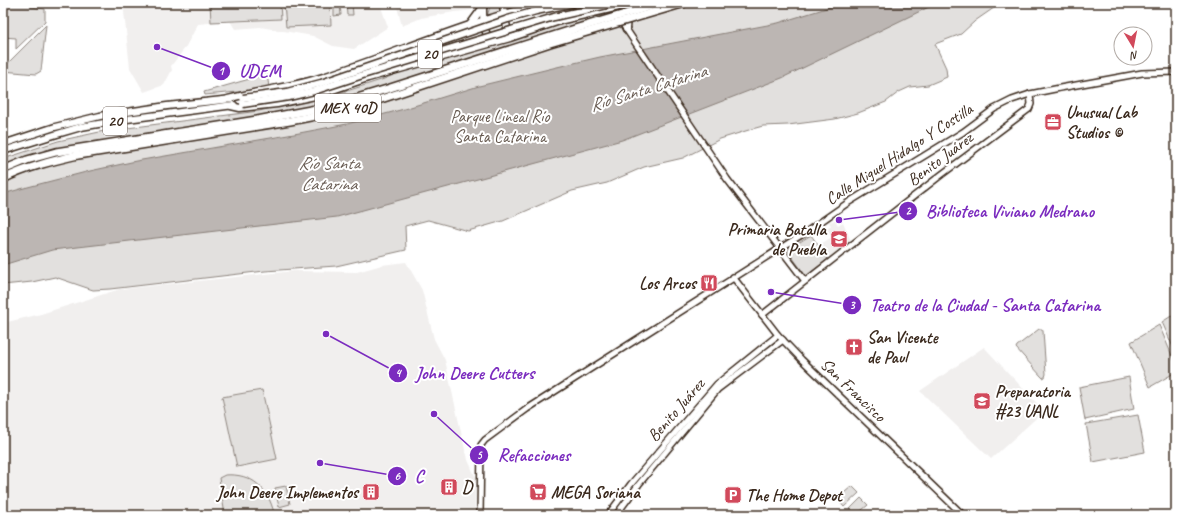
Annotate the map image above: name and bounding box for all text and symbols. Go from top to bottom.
north arrow [1113,26,1153,66]
road number: 20 [418,40,442,68]
text: N [1128,48,1139,64]
callout: UDEM [211,56,289,86]
water label: Río Santa Catarina [587,59,711,116]
text: UDEM [239,60,283,82]
text: 1 [218,63,225,79]
road number: MEX 40D [315,94,381,122]
street label: Calle Miguel Hidalgo Y Costilla [822,98,977,209]
place label: Unusual Lab Studios © [1066,102,1138,143]
park label: Parque Lineal Río Santa Catarina [450,106,551,147]
road number: 20 [103,107,127,135]
office icon: Unusual Lab Studios © [1043,112,1063,132]
street label: Benito Juárez [903,127,978,190]
water label: Río Santa Catarina [298,152,362,195]
callout: Biblioteca Viviano Medrano [898,196,1103,226]
text: Biblioteca Viviano Medrano [926,200,1095,222]
text: 2 [905,203,912,219]
place label: Primaria Batalla de Puebla [728,219,827,260]
school or university icon: Primaria Batalla de Puebla [829,229,849,249]
place label: Los Arcos [639,273,698,294]
restaurant icon: Los Arcos [699,273,719,293]
callout: Teatro de la Ciudad - Santa Catarina [842,290,1109,320]
text: Teatro de la Ciudad - Santa Catarina [870,294,1101,316]
text: 3 [849,297,856,313]
place label: San Vicente de Paul [867,327,940,368]
church icon: San Vicente de Paul [844,337,864,357]
street label: San Francisco [816,354,891,427]
callout: John Deere Cutters [388,358,542,388]
text: John Deere Cutters [414,362,536,384]
text: 4 [395,365,402,381]
street label: Benito Juárez [643,373,710,446]
place label: Preparatoria #23 UANL [995,381,1072,422]
school or university icon: Preparatoria #23 UANL [972,391,992,411]
callout: Refacciones [469,440,578,470]
text: Refacciones [498,444,572,466]
text: 5 [476,447,483,463]
callout: C [387,461,431,491]
text: C [415,465,426,487]
text: 6 [394,468,401,484]
building icon: D [439,477,459,497]
place label: D [462,477,474,498]
place label: John Deere Implementos [216,482,360,503]
building icon: John Deere Implementos [361,482,381,502]
supermarket icon: MEGA Soriana [528,482,548,502]
place label: MEGA Soriana [551,482,641,503]
parking icon: The Home Depot [723,485,743,505]
place label: The Home Depot [746,485,844,506]

